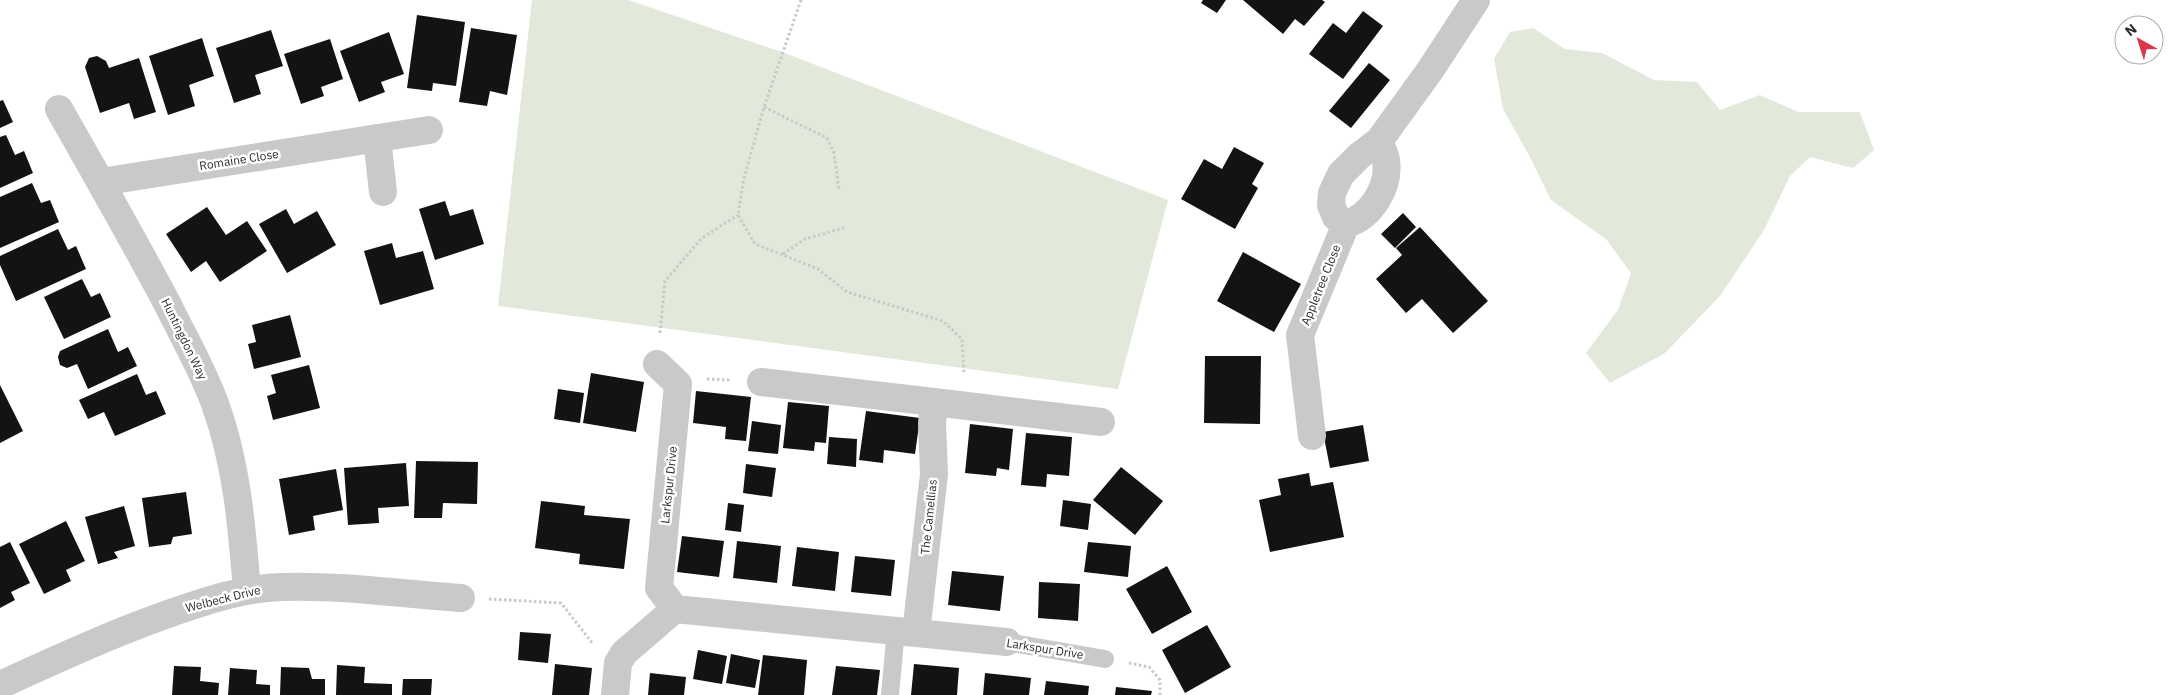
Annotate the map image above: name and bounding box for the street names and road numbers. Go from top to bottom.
street label: Romaine Close [198,146,280,173]
street label: Appletree Close [1297,242,1344,327]
street label: Huntingdon Way [158,296,211,382]
street label: Larkspur Drive [657,445,680,524]
street label: The Camellias [917,478,940,555]
street label: Welbeck Drive [184,582,262,615]
street label: Larkspur Drive [1006,635,1085,662]

